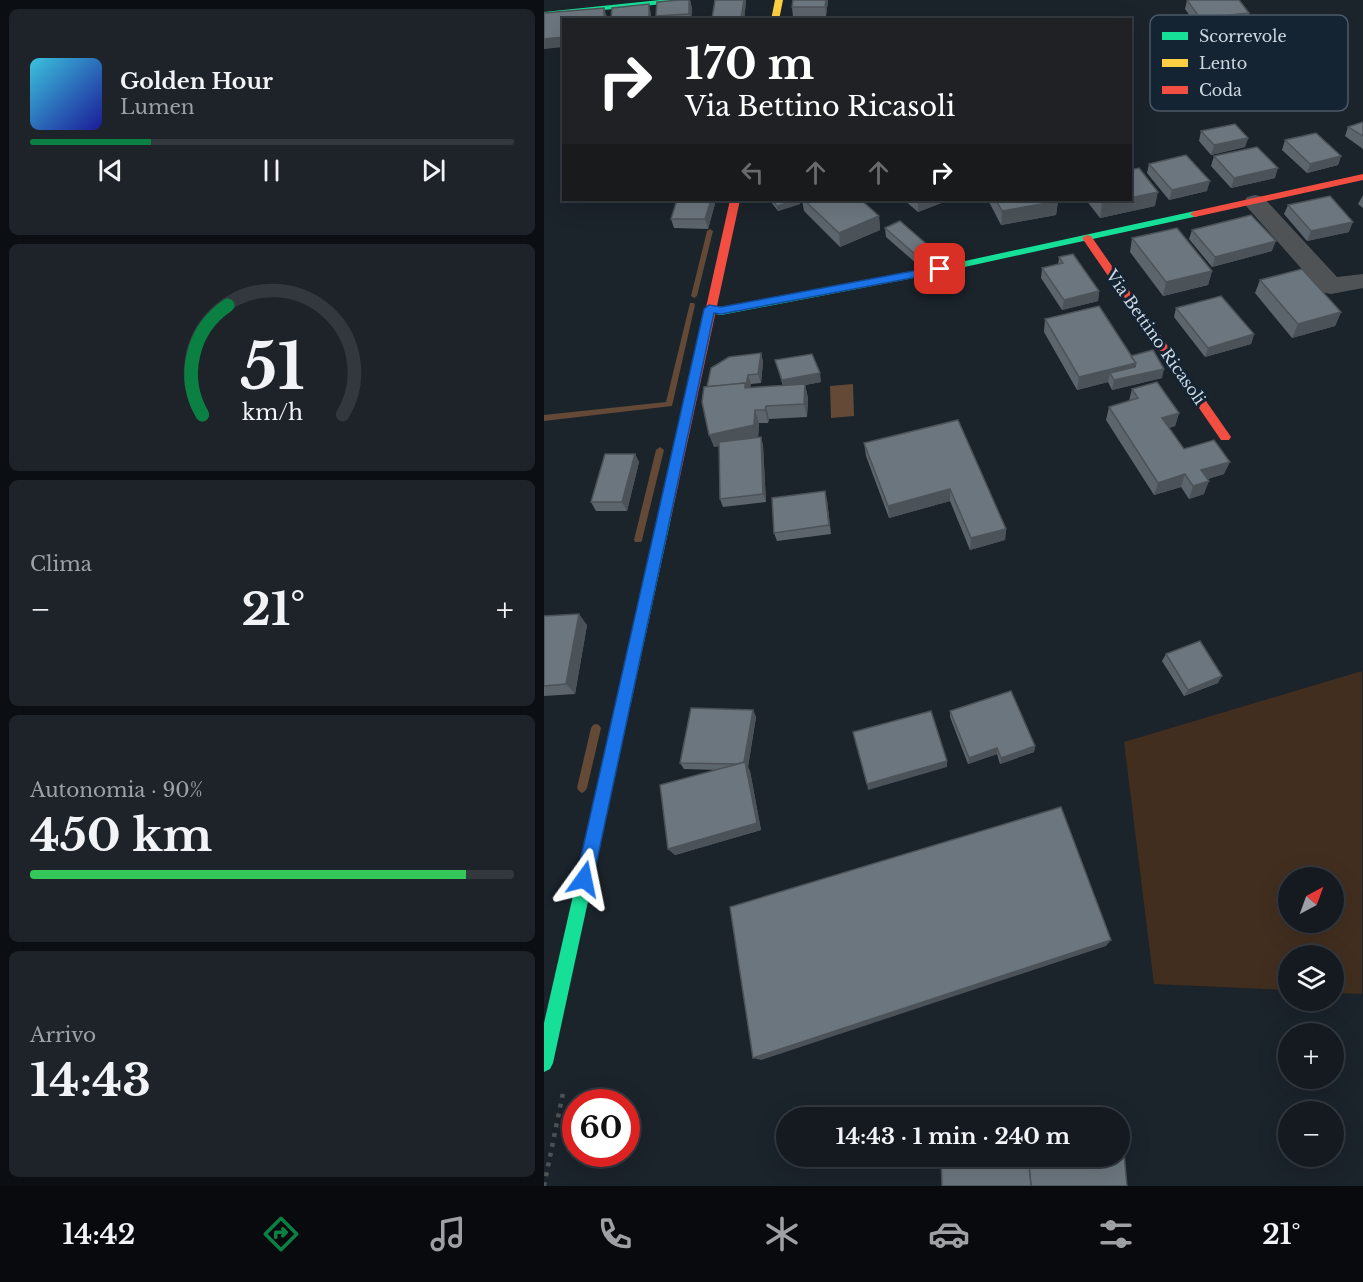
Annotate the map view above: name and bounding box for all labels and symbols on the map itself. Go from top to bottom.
legend [1150,15,1348,111]
text: Scorrevole [1199,26,1287,46]
text: Lento [1199,53,1247,73]
text: Coda [1199,80,1242,100]
pin [914,243,965,294]
street label: Via Bettino Ricasoli [1101,265,1210,409]
position arrow [552,847,616,911]
north arrow [1278,867,1344,933]
speed limit sign: 60 [562,1089,640,1167]

